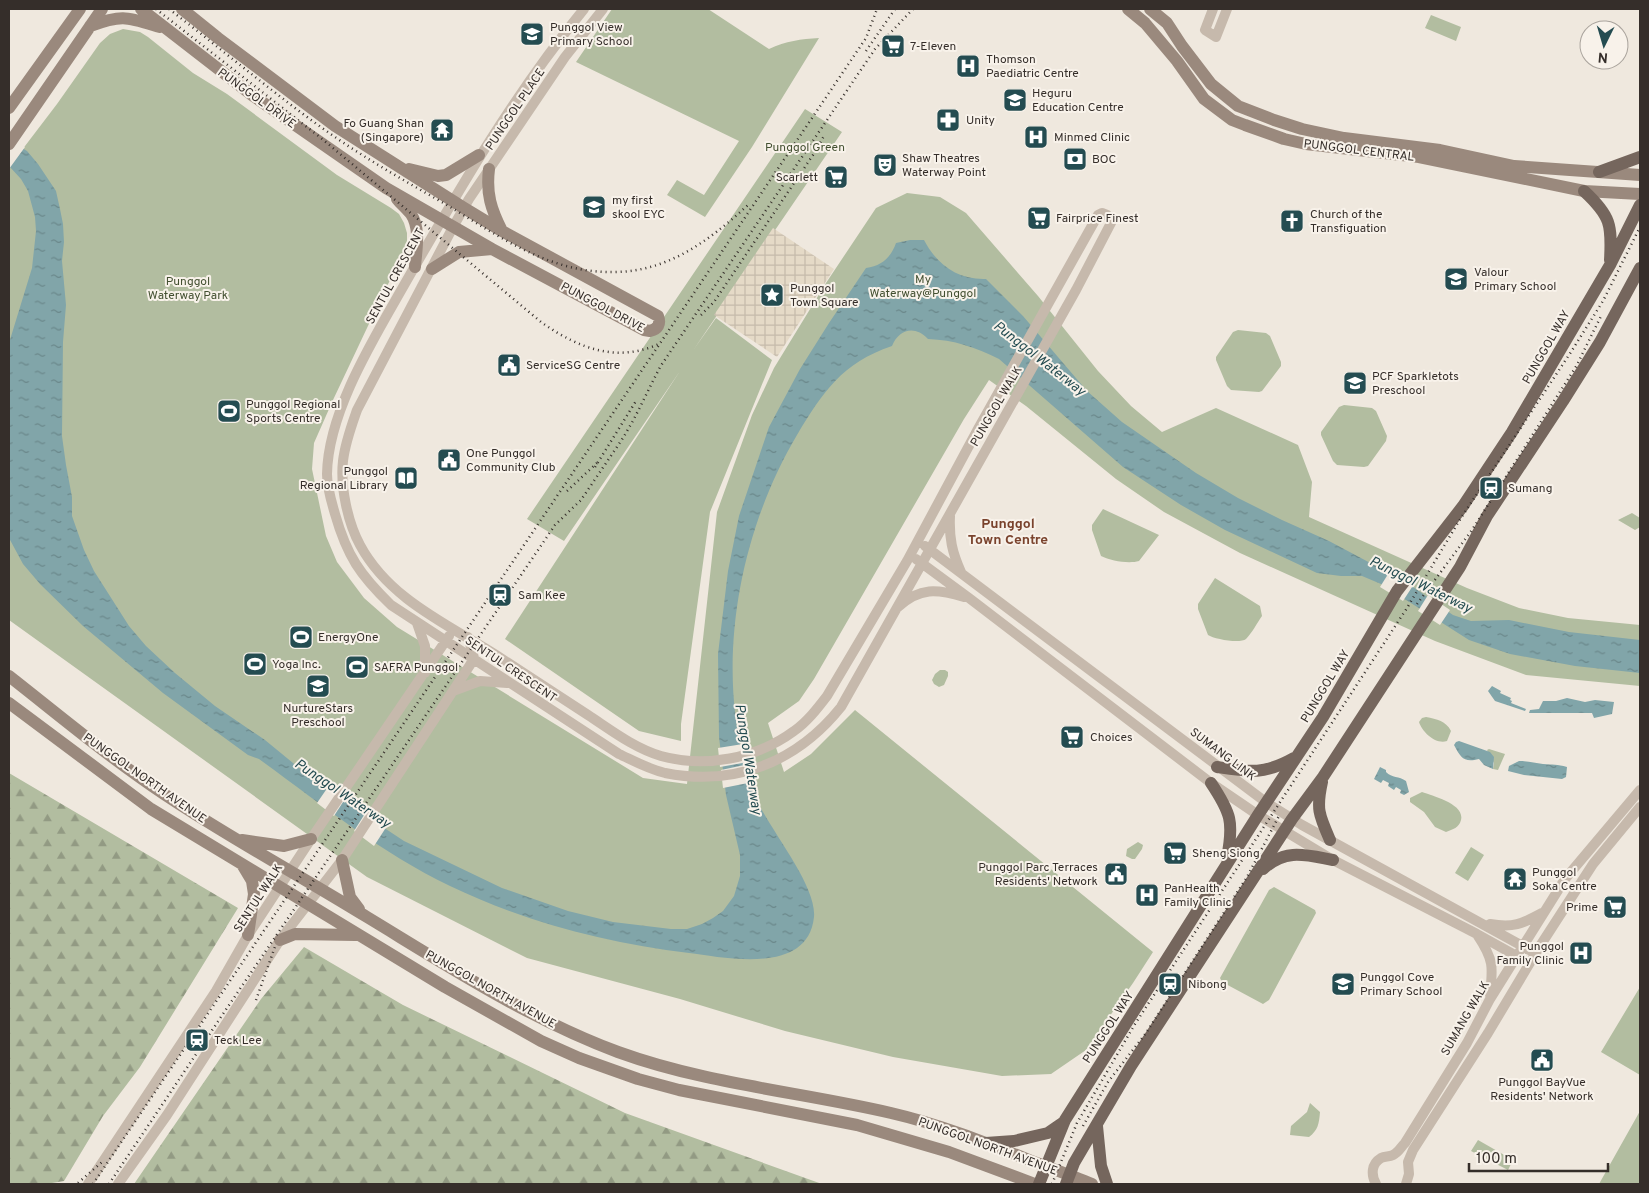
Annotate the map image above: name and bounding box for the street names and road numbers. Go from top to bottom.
street label: PUNGGOL DRIVE [214,65,299,133]
street label: PUNGGOL PLACE [482,65,549,154]
street label: PUNGGOL CENTRAL [1303,136,1415,166]
street label: SENTUL CRESCENT [363,226,429,327]
street label: PUNGGOL DRIVE [558,279,647,337]
street label: PUNGGOL WAY [1519,307,1575,387]
street label: PUNGGOL WALK [967,363,1026,450]
street label: SENTUL CRESCENT [461,633,559,706]
street label: PUNGGOL WAY [1298,647,1354,726]
street label: SUMANG LINK [1186,725,1259,785]
street label: PUNGGOL NORTH AVENUE [80,730,209,828]
street label: SENTUL WALK [231,861,287,936]
street label: PUNGGOL NORTH AVENUE [422,947,559,1033]
street label: SUMANG WALK [1438,978,1494,1059]
street label: PUNGGOL WAY [1080,988,1138,1067]
street label: PUNGGOL NORTH AVENUE [916,1114,1059,1180]

